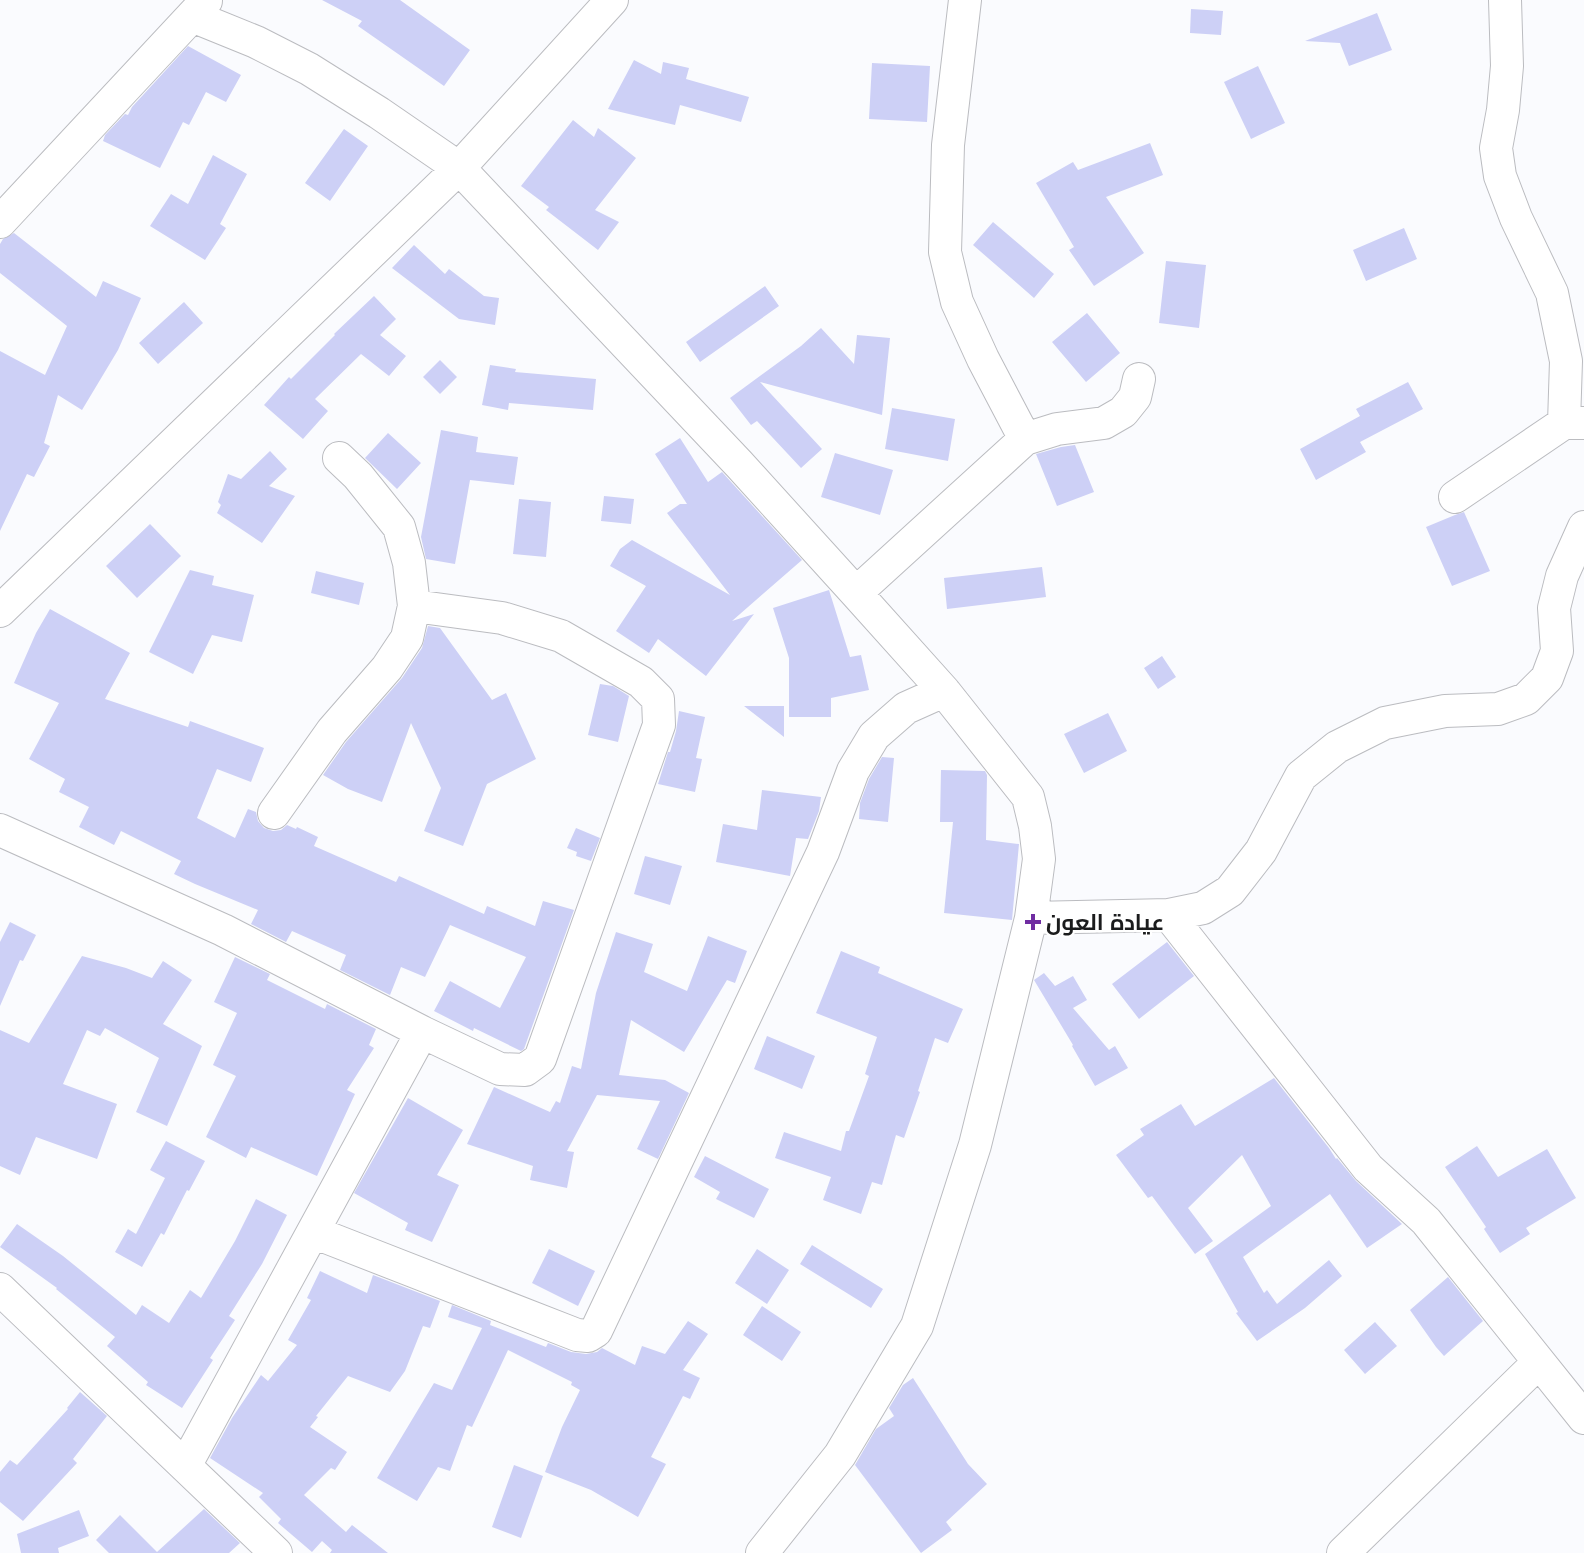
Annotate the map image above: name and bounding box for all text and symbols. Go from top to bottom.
place label: عيادة العون [1046,906,1164,938]
marker: عيادة العون [1024,913,1042,931]

